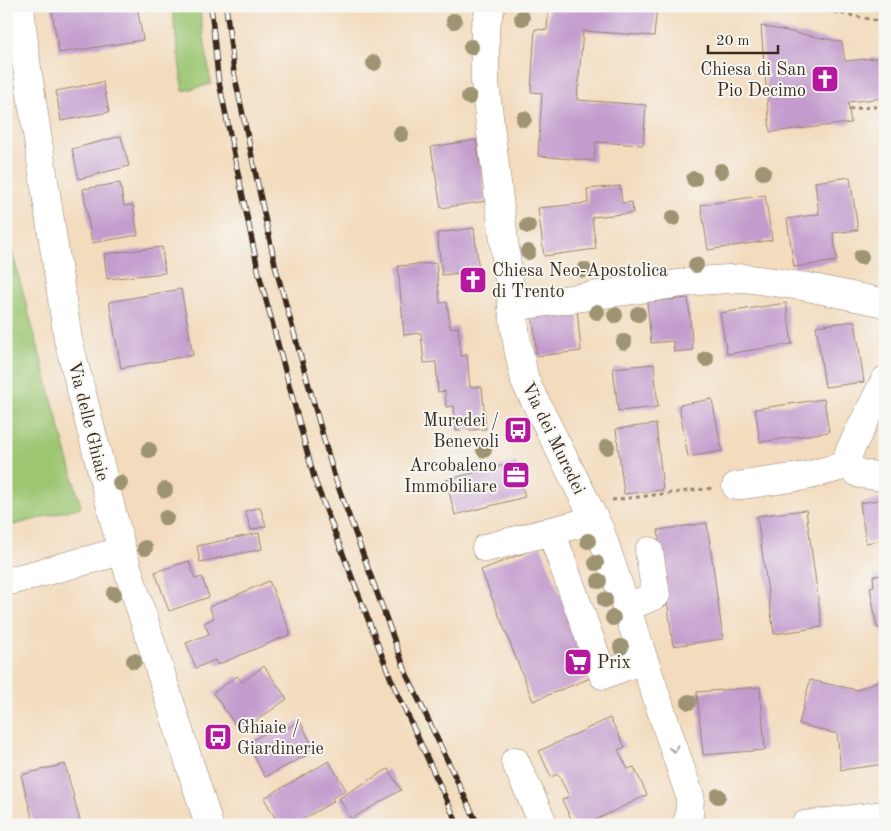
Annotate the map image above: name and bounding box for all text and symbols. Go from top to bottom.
scale bar [708,22,778,54]
text: 20 m [716,34,750,49]
place label: Chiesa di San Pio Decimo [700,61,806,100]
church icon: Chiesa di San Pio Decimo [810,64,840,94]
place label: Chiesa Neo-Apostolica di Trento [492,262,668,301]
church icon: Chiesa Neo-Apostolica di Trento [458,265,488,295]
street label: Via delle Ghiaie [65,360,112,483]
street label: Via dei Muredei [518,379,588,497]
place label: Muredei / Benevoli [423,412,499,451]
bus stop icon: Muredei / Benevoli [503,415,533,445]
place label: Arcobaleno Immobiliare [404,457,497,496]
office icon: Arcobaleno Immobiliare [501,460,531,490]
supermarket icon: Prix [563,647,593,677]
place label: Prix [597,654,631,672]
place label: Ghiaie / Giardinerie [237,719,324,758]
bus stop icon: Ghiaie / Giardinerie [203,722,233,752]
one-way arrow [668,744,678,752]

